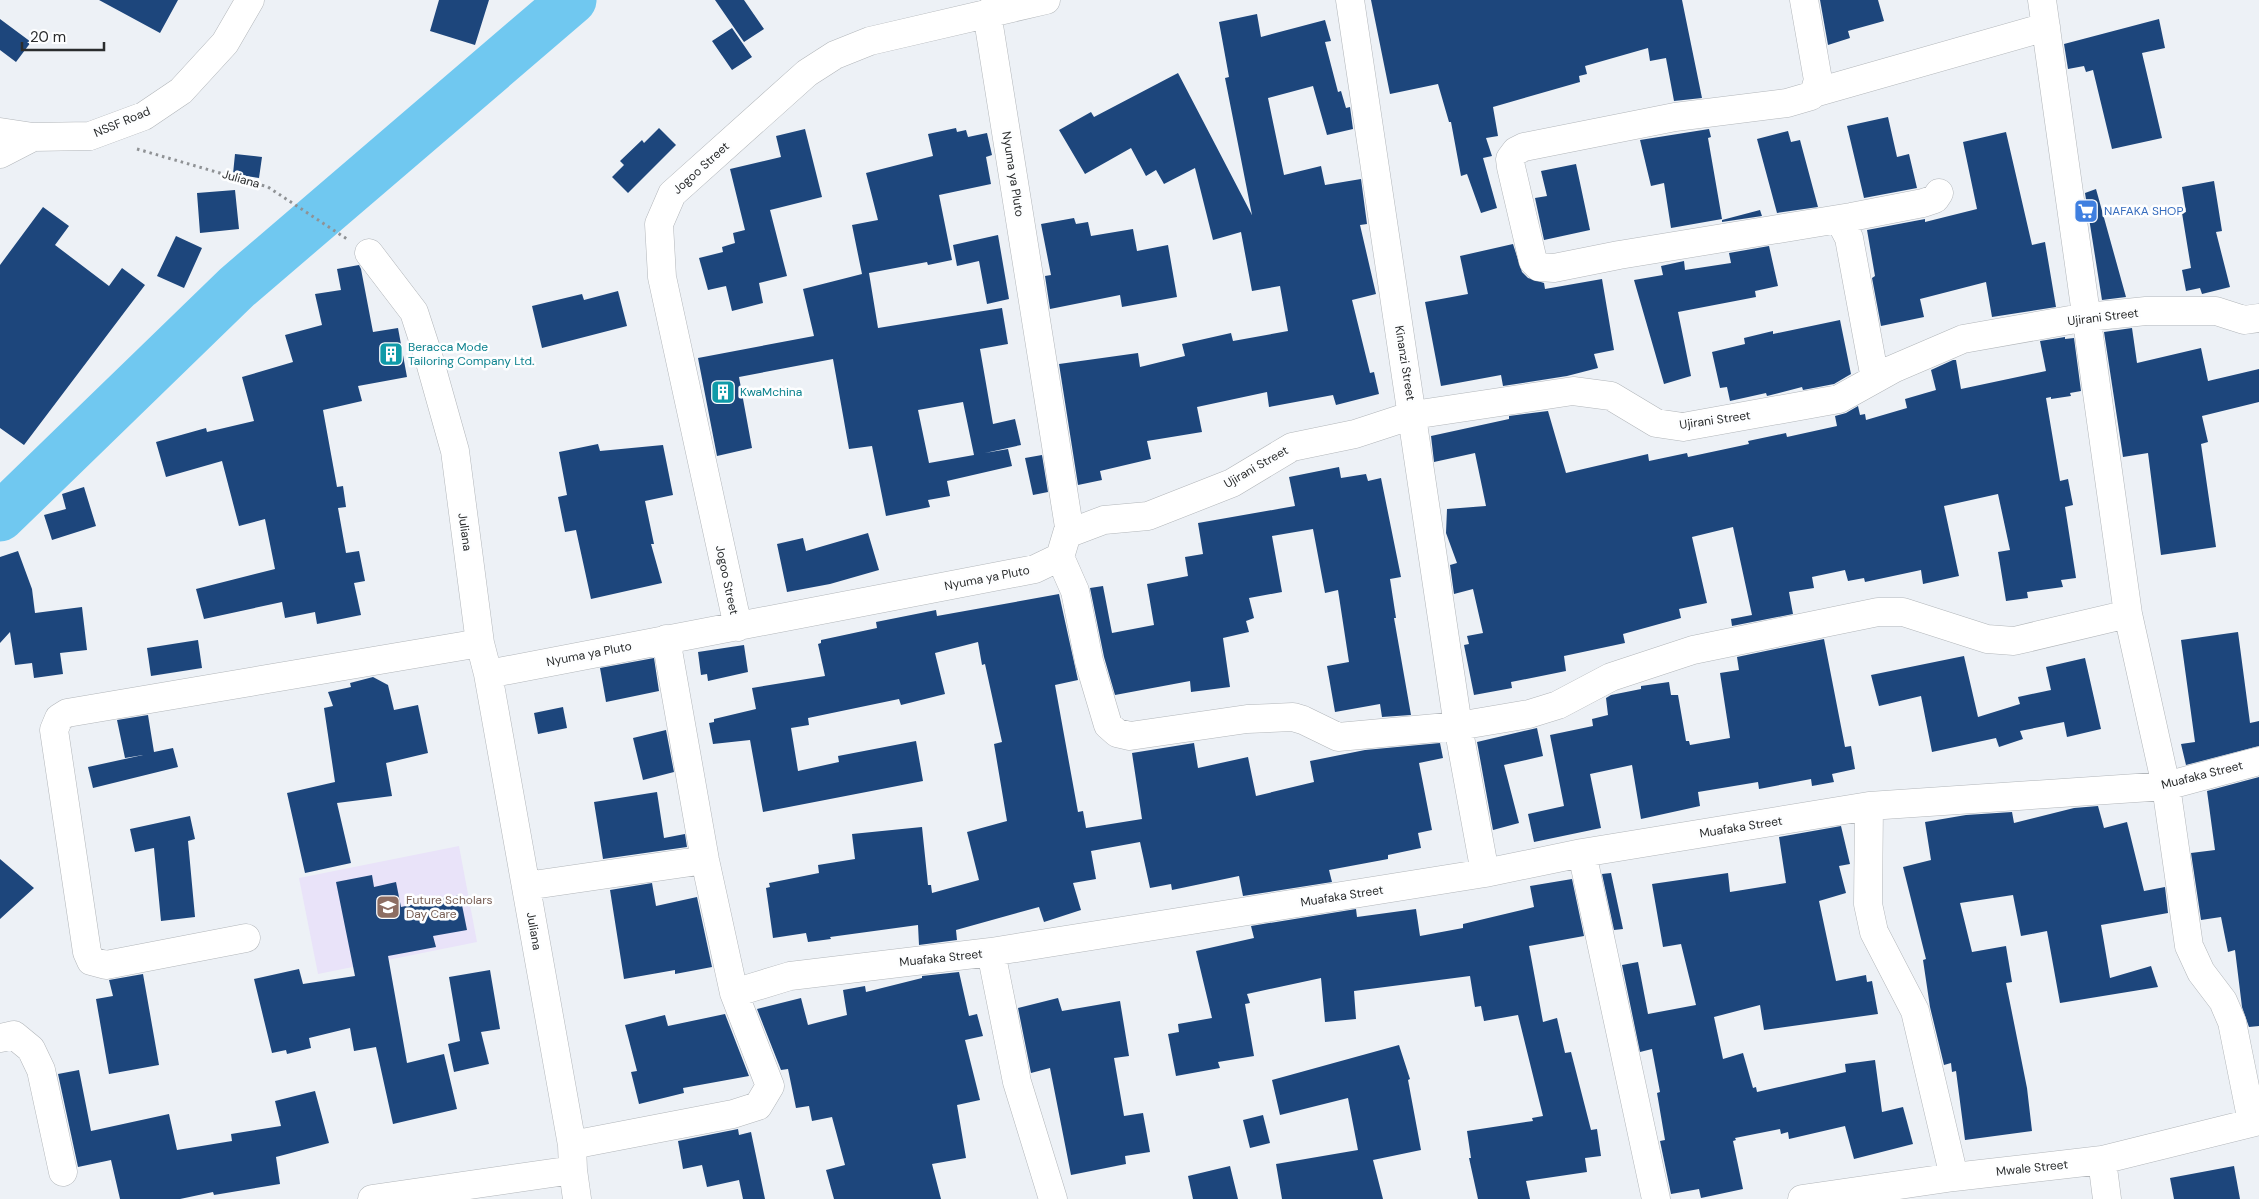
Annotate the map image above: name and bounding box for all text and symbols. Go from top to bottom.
scale bar [22,20,105,52]
text: 20 m [30,27,66,47]
street label: NSSF Road [91,103,153,141]
street label: Nyuma ya Pluto [998,130,1028,218]
street label: Jogoo Street [669,138,733,198]
street label: Juliana [220,166,262,192]
supermarket icon: NAFAKA SHOP [2073,198,2099,224]
place label: NAFAKA SHOP [2104,203,2183,219]
street label: Ujirani Street [2066,305,2140,329]
street label: Kinanzi Street [1391,324,1419,402]
place label: Beracca Mode Tailoring Company Ltd. [408,339,534,369]
building icon: Beracca Mode Tailoring Company Ltd. [378,341,404,367]
building icon: KwaMchina [710,379,736,405]
place label: KwaMchina [740,384,802,400]
street label: Ujirani Street [1678,407,1752,433]
street label: Ujirani Street [1221,442,1291,492]
street label: Juliana [454,512,476,552]
street label: Jogoo Street [712,544,742,617]
street label: Nyuma ya Pluto [943,562,1031,594]
street label: Nyuma ya Pluto [545,638,633,670]
street label: Muafaka Street [2160,757,2245,793]
street label: Muafaka Street [1698,813,1784,841]
street label: Muafaka Street [1299,882,1385,910]
place label: Future Scholars Day Care [406,892,493,922]
school or university icon: Future Scholars Day Care [375,894,401,920]
street label: Juliana [523,911,545,951]
street label: Muafaka Street [899,946,984,970]
street label: Mwale Street [1995,1156,2069,1180]

